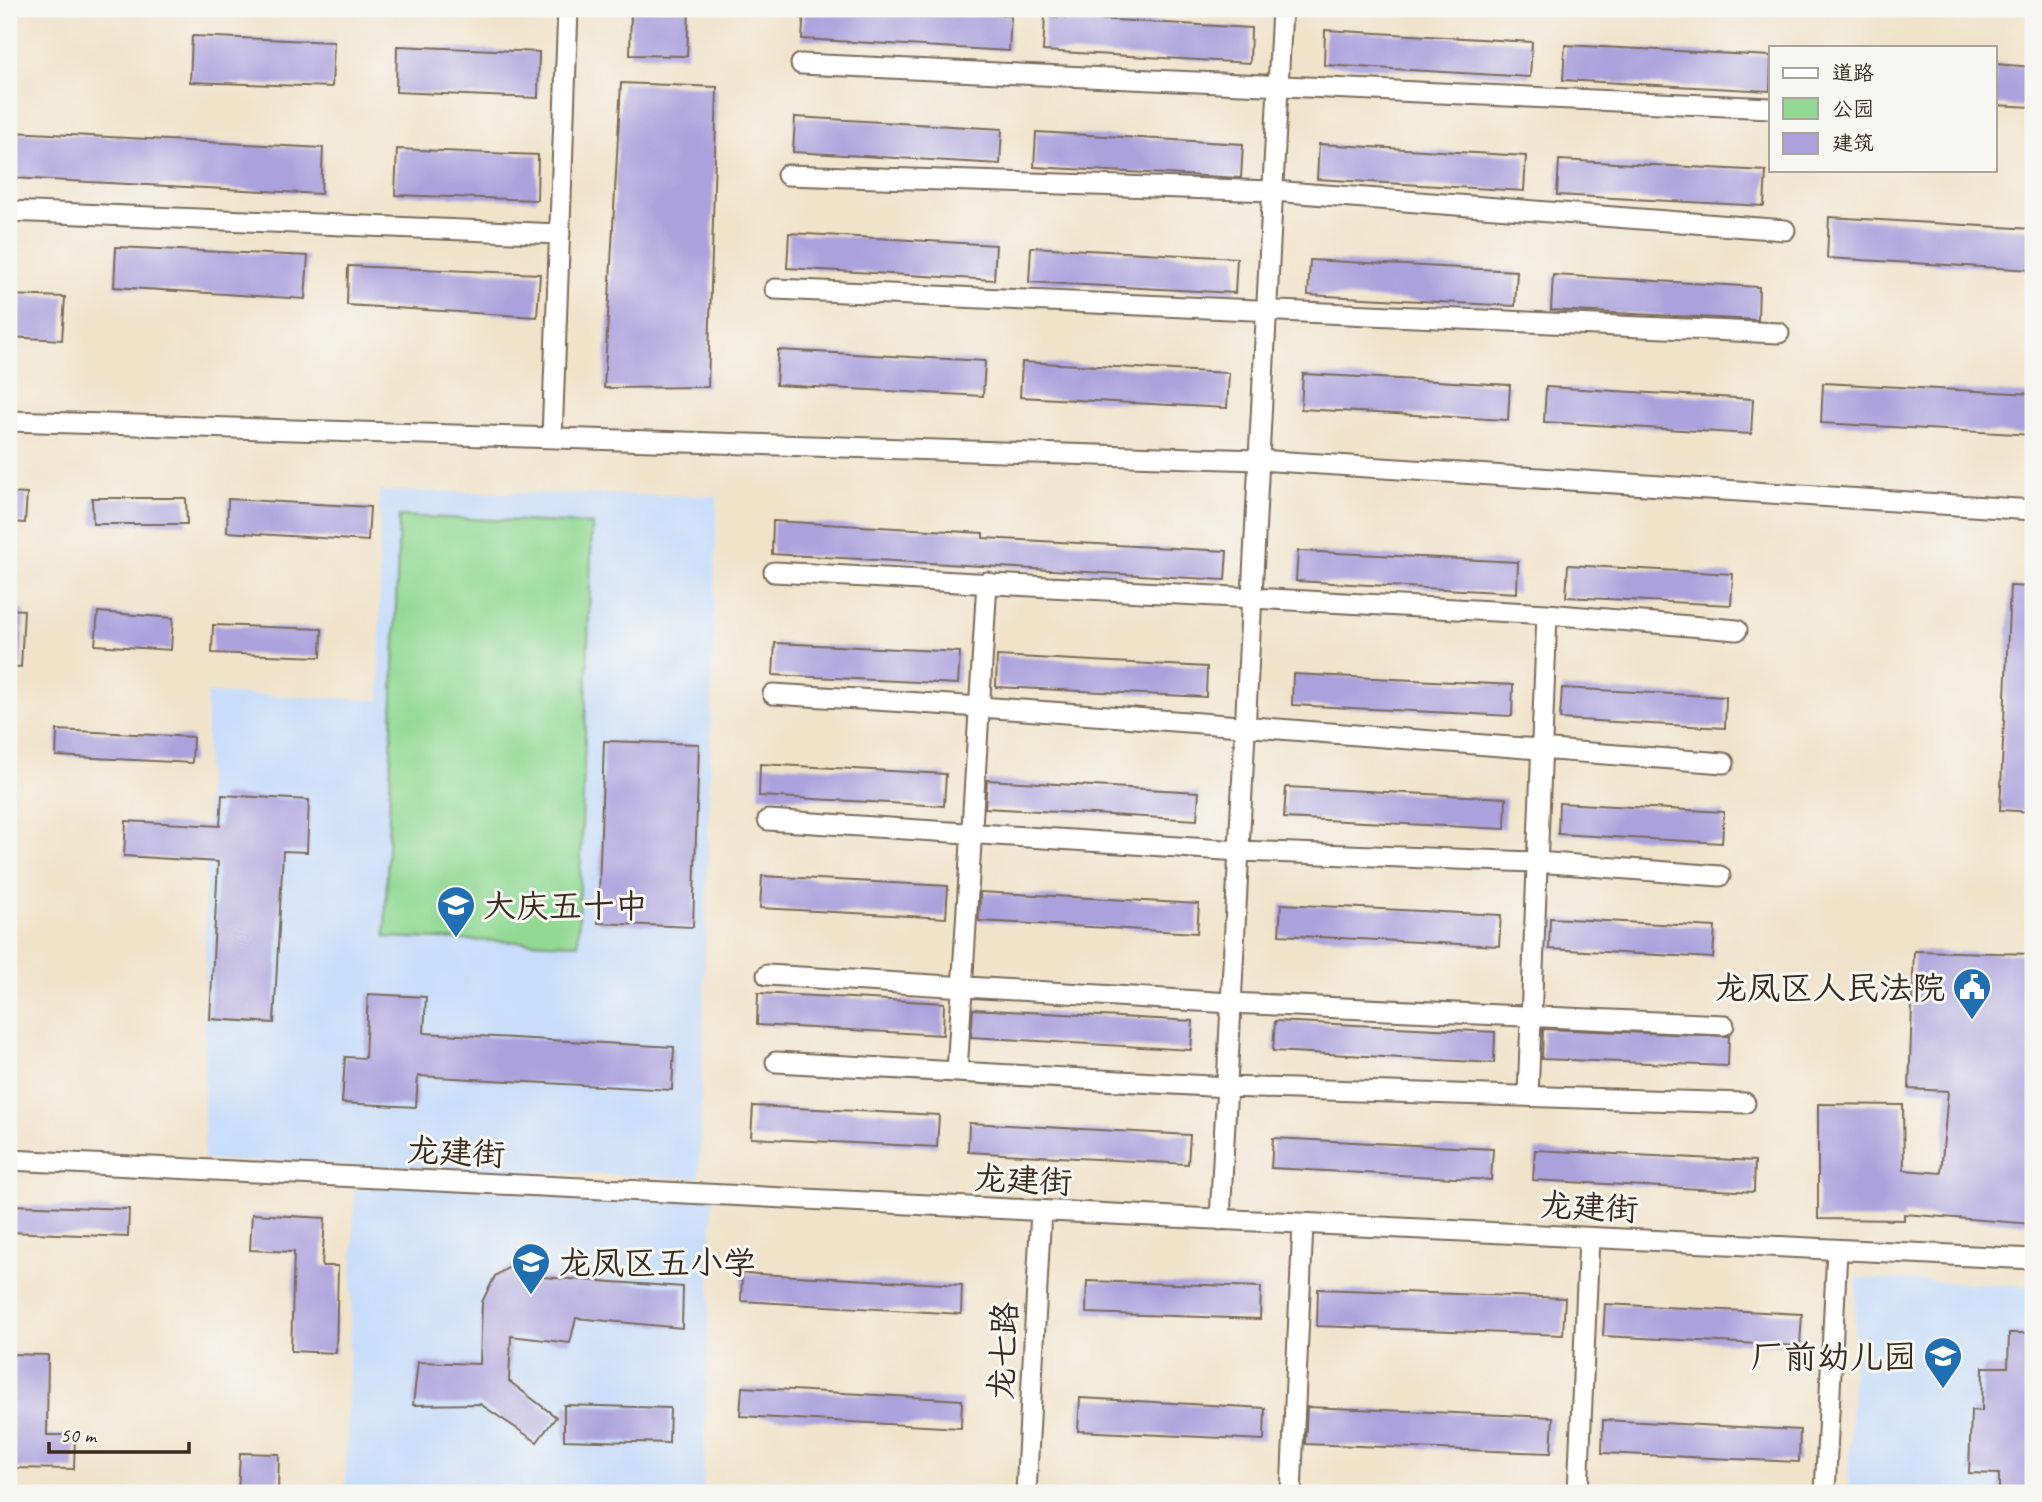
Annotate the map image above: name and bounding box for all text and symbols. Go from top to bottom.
legend [1769,46,1996,172]
text: 道路 [1832,60,1874,86]
text: 公园 [1832,96,1874,122]
text: 建筑 [1832,130,1874,156]
school or university icon: 大庆五十中 [435,884,477,939]
place label: 大庆五十中 [483,885,648,927]
public building icon: 龙凤区人民法院 [1951,966,1993,1021]
place label: 龙凤区人民法院 [1714,967,1945,1009]
street label: 龙建街 [405,1128,506,1176]
street label: 龙建街 [972,1156,1073,1204]
street label: 龙建街 [1538,1183,1639,1231]
school or university icon: 龙凤区五小学 [510,1241,552,1296]
place label: 龙凤区五小学 [558,1242,756,1284]
street label: 龙七路 [979,1301,1027,1402]
school or university icon: 厂前幼儿园 [1922,1335,1964,1390]
place label: 厂前幼儿园 [1751,1336,1916,1378]
scale bar [49,1411,189,1455]
text: 50 m [60,1422,98,1448]

